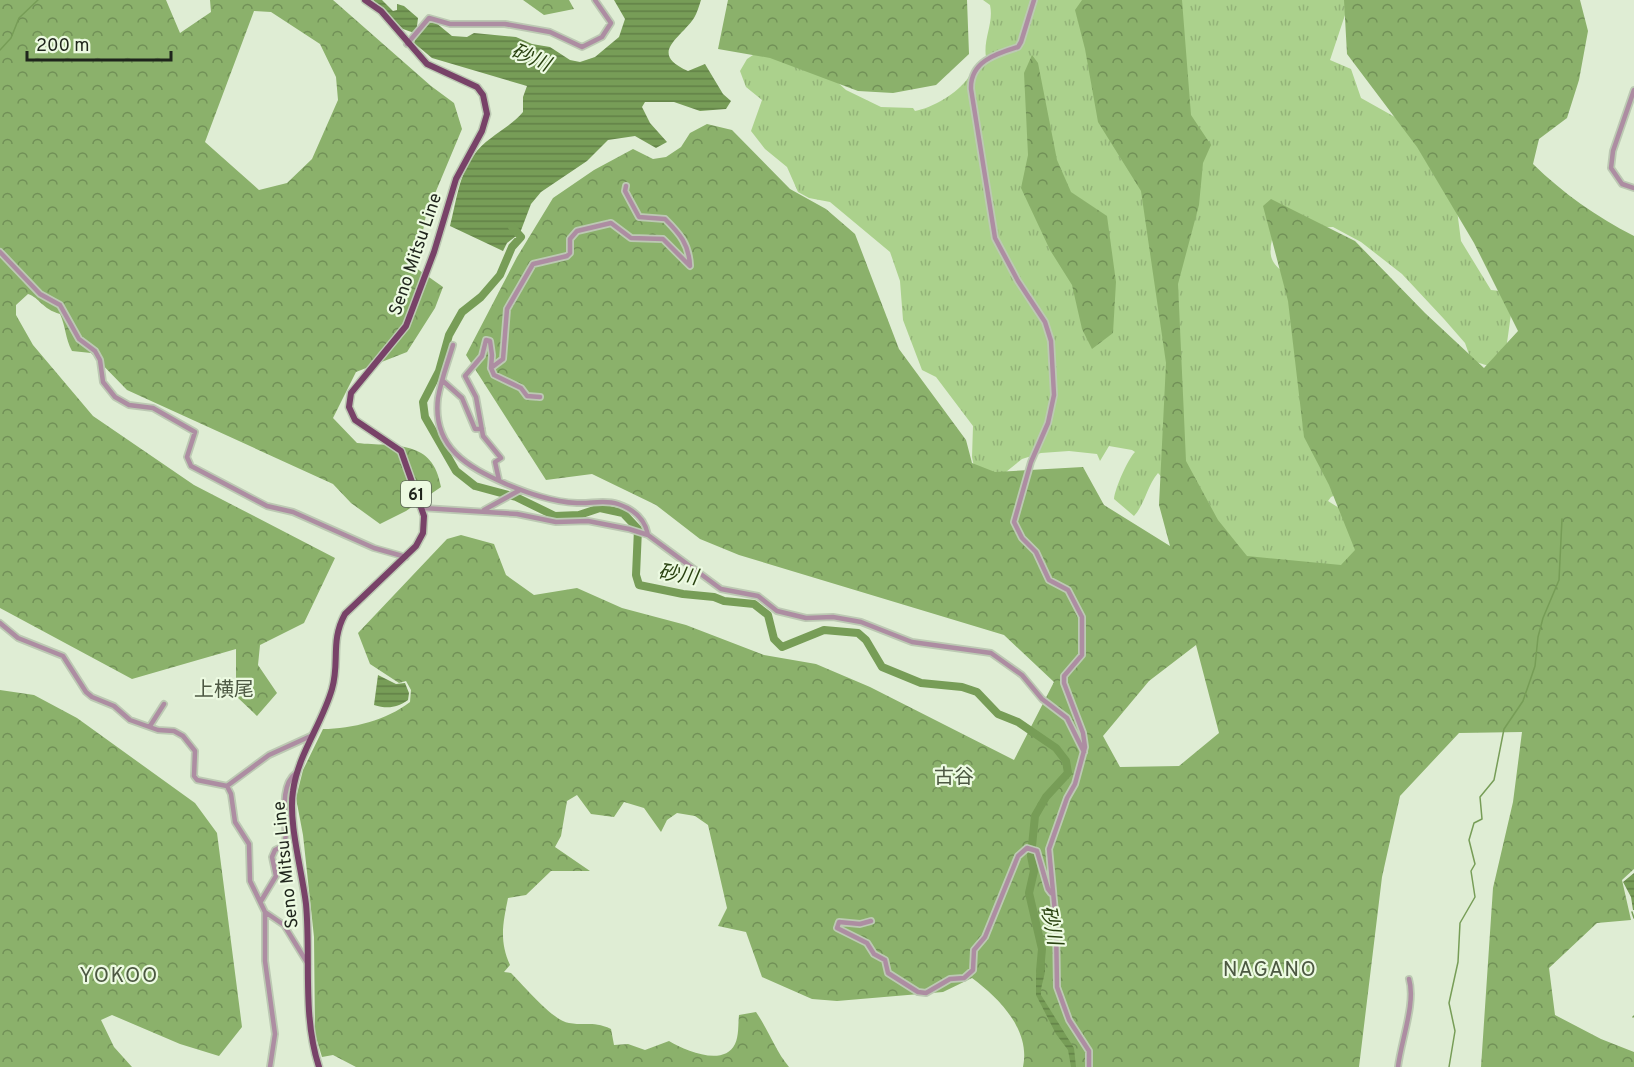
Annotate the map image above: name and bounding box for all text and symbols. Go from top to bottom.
scale bar [27,24,171,62]
text: 200 m [36,35,89,58]
water label: 砂川 [507,39,556,79]
street label: Seno Mitsu Line [385,190,448,319]
road number: 61 [401,481,431,507]
water label: 砂川 [656,560,701,592]
district label: 上横尾 [194,678,254,704]
district label: 古谷 [934,765,974,791]
street label: Seno Mitsu Line [268,800,305,930]
water label: 砂川 [1033,903,1067,949]
district label: NAGANO [1223,957,1317,984]
district label: YOKOO [79,963,159,990]

